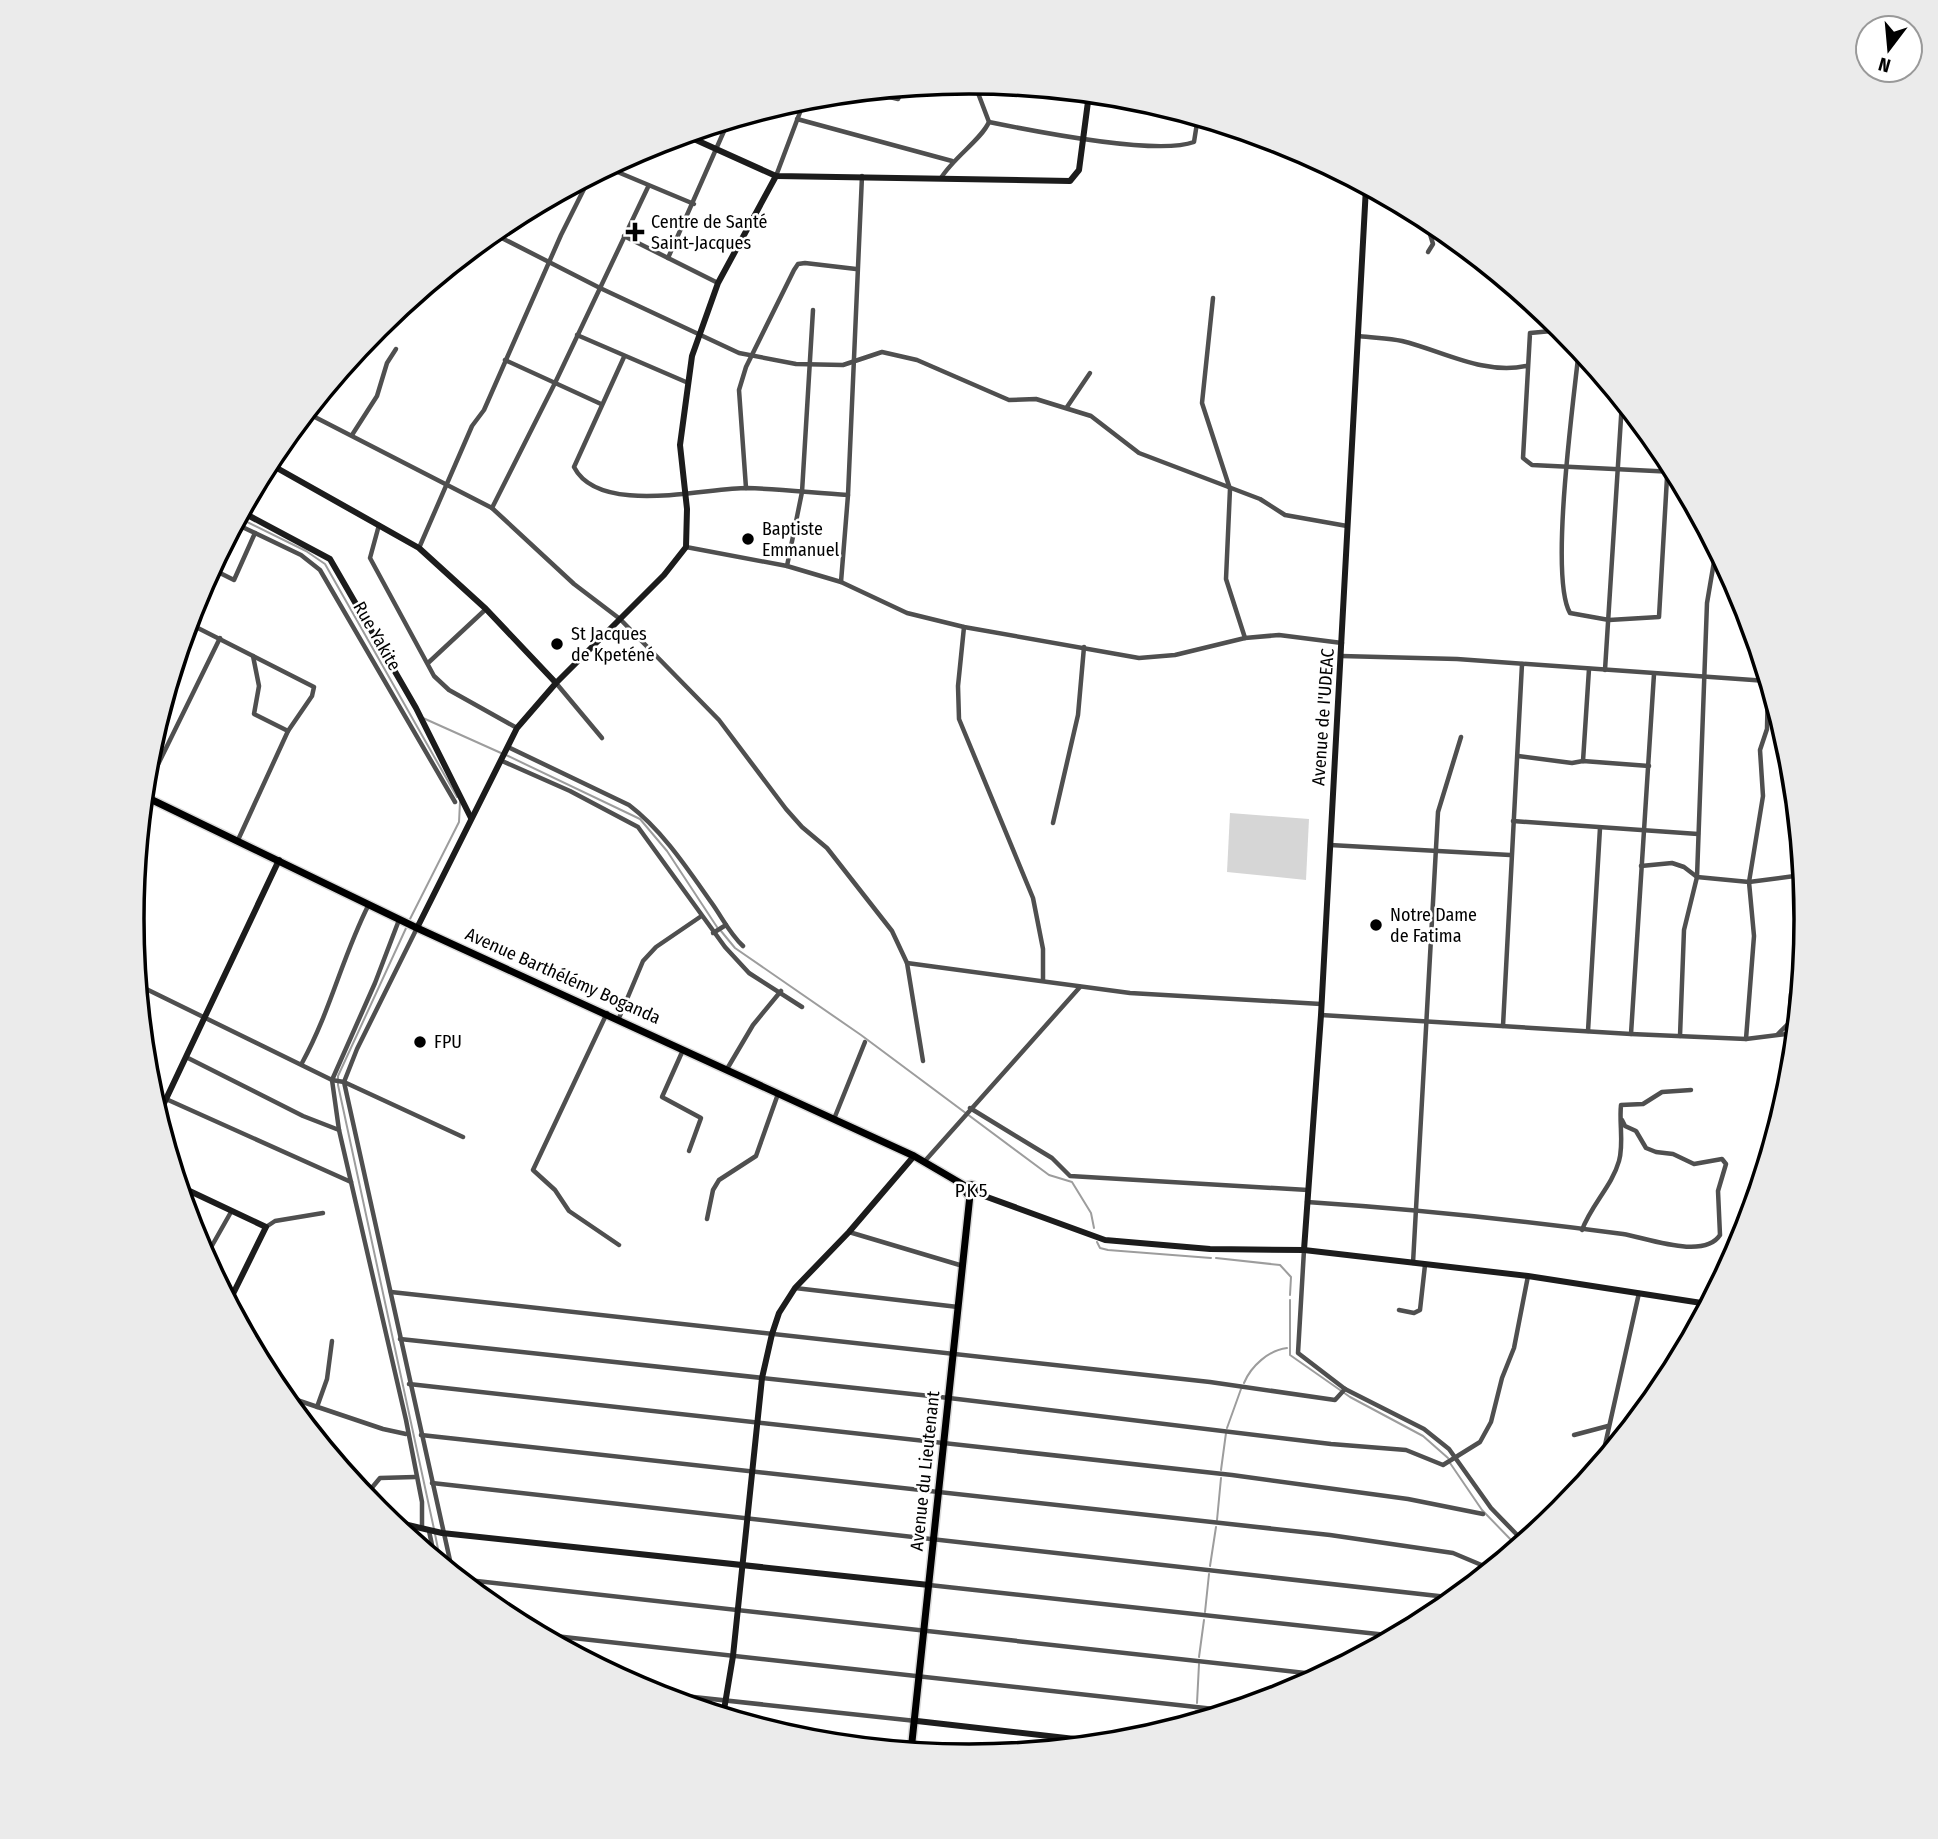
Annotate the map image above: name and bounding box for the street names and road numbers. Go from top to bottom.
street label: Rue Yakite [348,598,406,675]
street label: Avenue de I'UDEAC [1307,648,1339,786]
street label: Avenue Barthélémy Boganda [462,923,664,1029]
street label: Avenue du Lieutenant [906,1390,944,1552]

